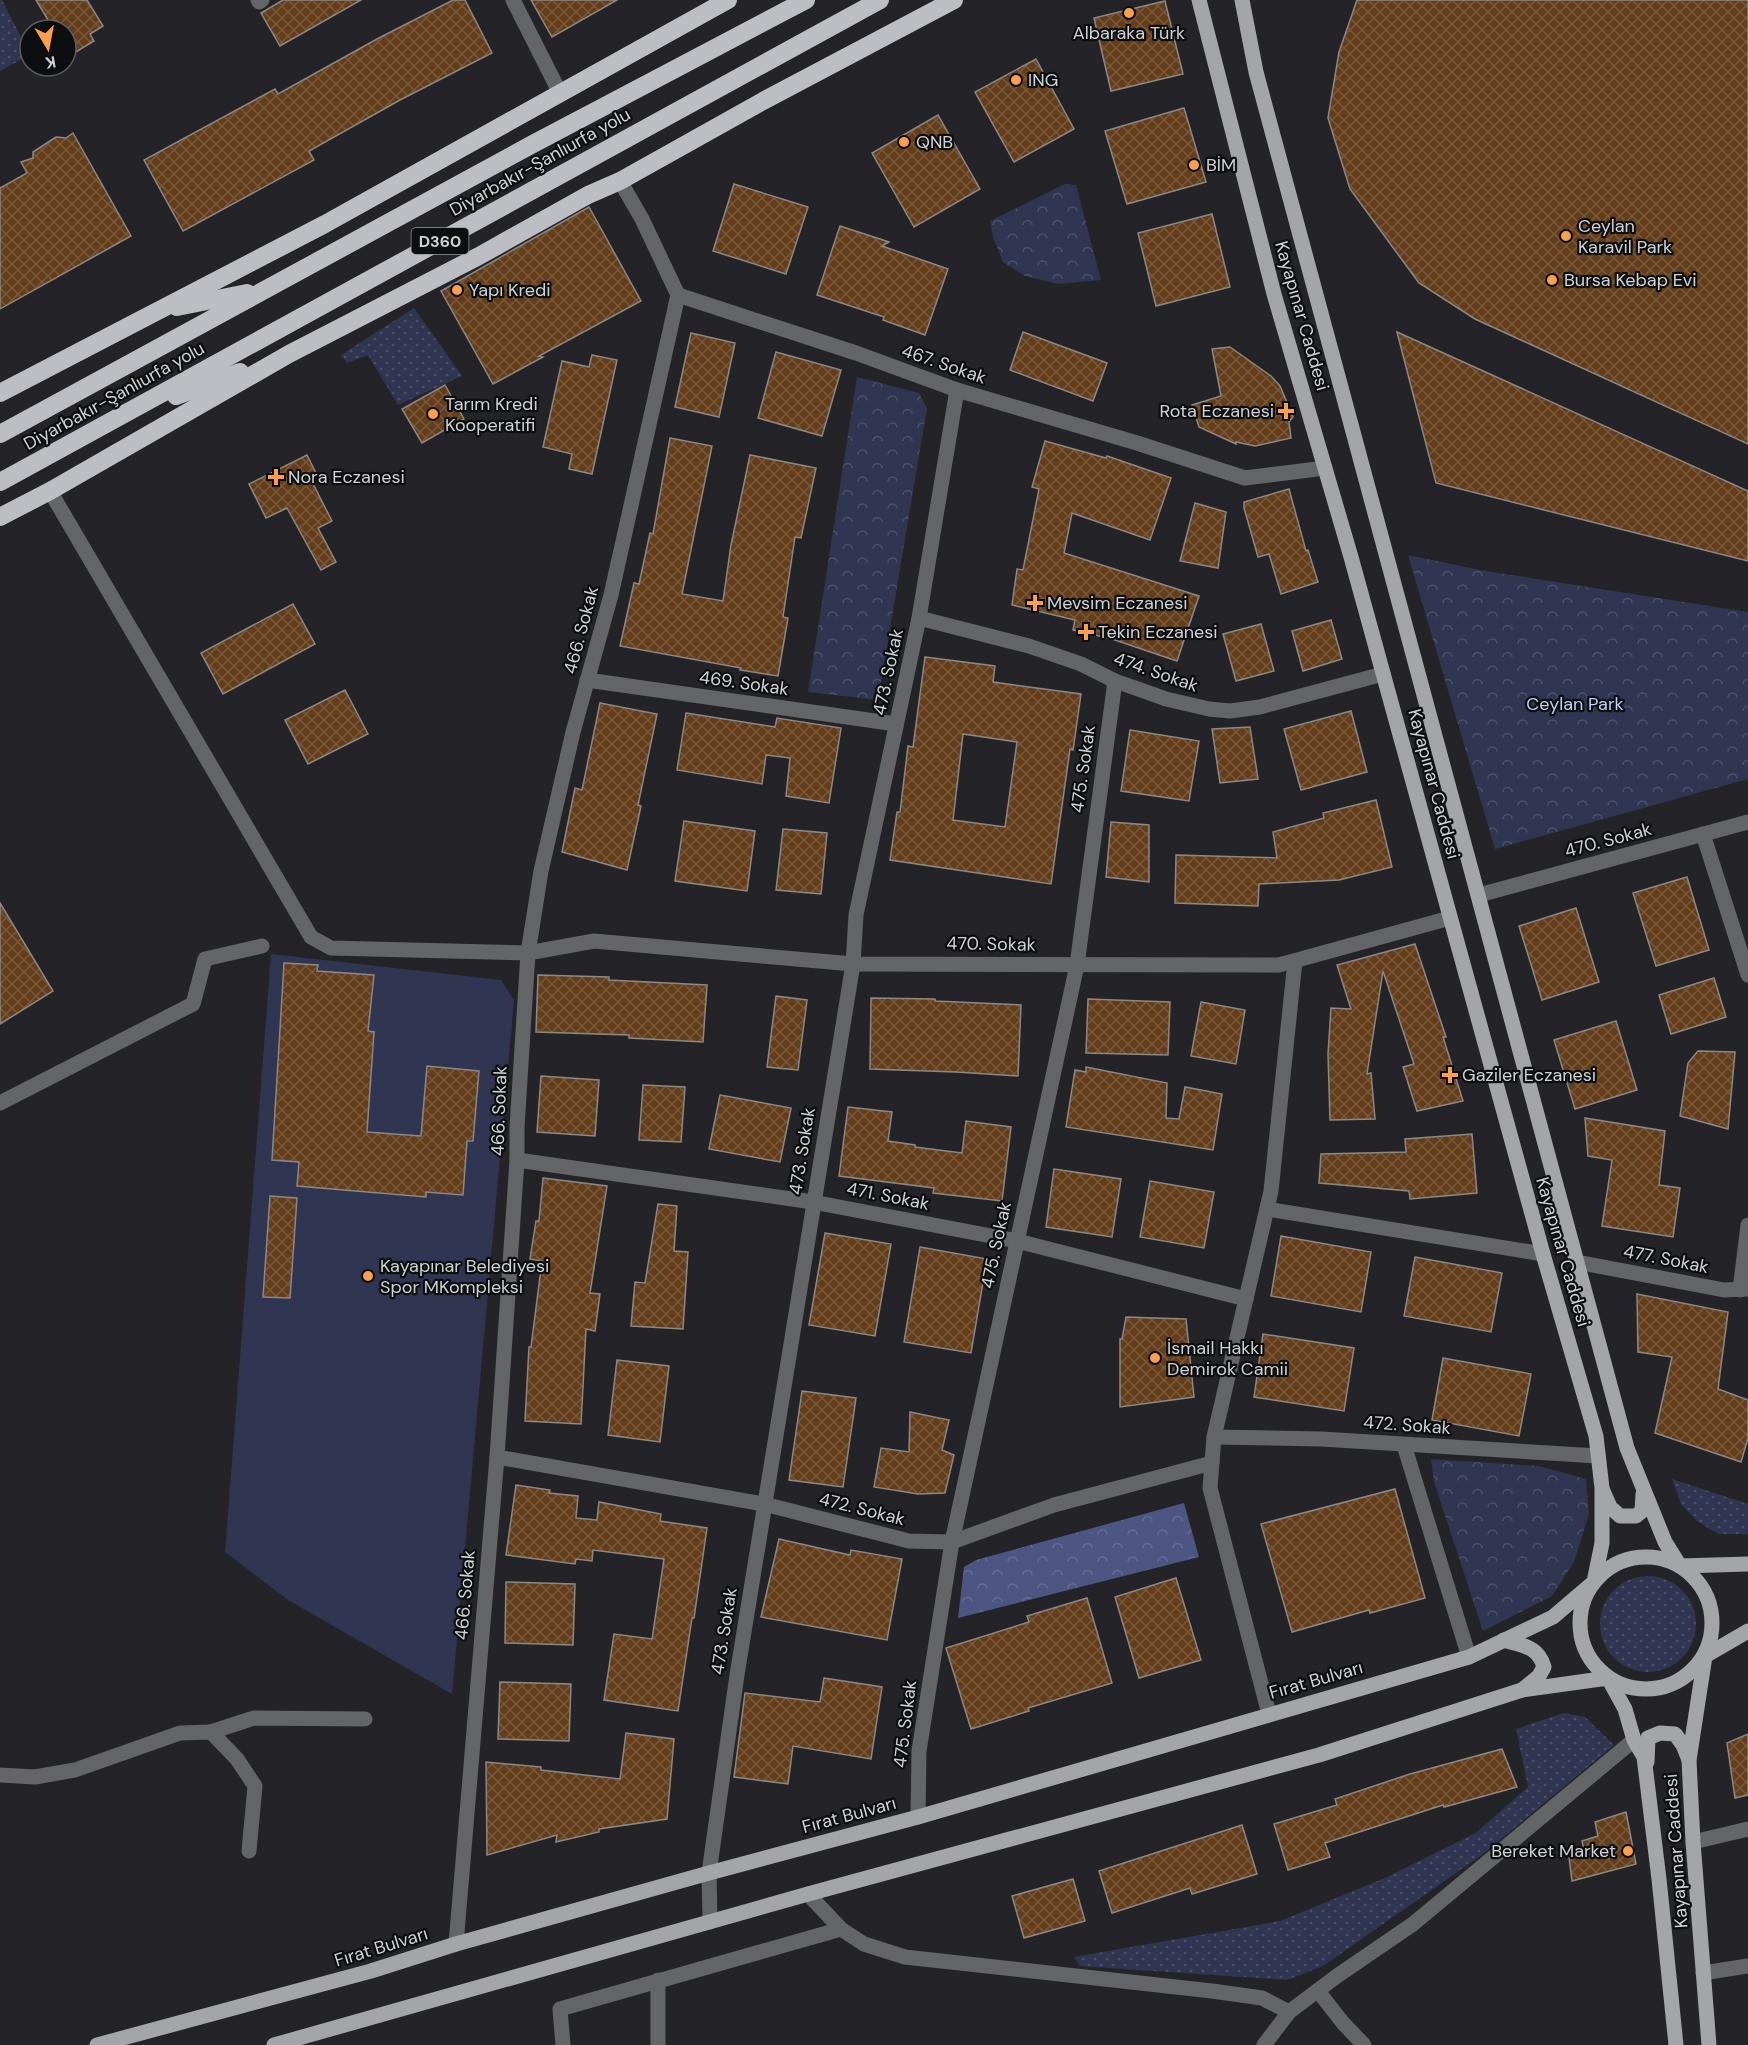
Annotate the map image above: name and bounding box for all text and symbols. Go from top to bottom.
marker: Albaraka Türk [1122,6,1136,20]
north arrow [18,18,78,78]
place label: Albaraka Türk [1073,21,1185,45]
text: K [43,51,57,74]
place label: ING [1028,68,1058,92]
marker: ING [1009,73,1023,87]
street label: Diyarbakır-Şanlıurfa yolu [445,102,635,222]
place label: QNB [916,130,953,154]
marker: QNB [897,135,911,149]
place label: BİM [1206,153,1236,177]
marker: BİM [1187,158,1201,172]
place label: Ceylan Karavil Park [1578,214,1672,259]
road number: D360 [412,228,468,254]
marker: Ceylan Karavil Park [1559,229,1573,243]
street label: Kayapınar Caddesi [1269,238,1335,394]
place label: Bursa Kebap Evi [1564,268,1697,292]
marker: Bursa Kebap Evi [1545,273,1559,287]
place label: Yapı Kredi [469,278,551,302]
marker: Yapı Kredi [450,283,464,297]
street label: Diyarbakır-Şanlıurfa yolu [19,336,209,456]
street label: 467. Sokak [899,338,989,390]
place label: Tarım Kredi Kooperatifi [445,392,538,437]
place label: Rota Eczanesi [1159,399,1274,423]
marker: Rota Eczanesi [1279,404,1293,418]
marker: Tarım Kredi Kooperatifi [426,407,440,421]
place label: Nora Eczanesi [288,465,405,489]
marker: Nora Eczanesi [269,470,283,484]
street label: 466. Sokak [558,583,604,677]
place label: Mevsim Eczanesi [1047,591,1188,615]
marker: Mevsim Eczanesi [1028,596,1042,610]
place label: Tekin Eczanesi [1098,620,1218,644]
marker: Tekin Eczanesi [1079,625,1093,639]
street label: 473. Sokak [867,626,909,718]
street label: 474. Sokak [1111,646,1201,698]
street label: 469. Sokak [698,665,790,701]
park label: Ceylan Park [1526,692,1624,716]
street label: Kayapınar Caddesi [1402,706,1466,862]
street label: 475. Sokak [1065,724,1101,814]
street label: 470. Sokak [1562,817,1654,863]
street label: 470. Sokak [946,931,1036,957]
place label: Gaziler Eczanesi [1462,1063,1596,1087]
street label: 466. Sokak [485,1066,513,1156]
marker: Gaziler Eczanesi [1443,1068,1457,1082]
street label: 473. Sokak [783,1106,821,1196]
street label: Kayapınar Caddesi [1530,1174,1596,1330]
street label: 471. Sokak [845,1176,931,1216]
street label: 475. Sokak [975,1199,1017,1291]
street label: 477. Sokak [1621,1239,1711,1279]
place label: Kayapınar Belediyesi Spor MKompleksi [380,1254,549,1299]
marker: Kayapınar Belediyesi Spor MKompleksi [361,1269,375,1283]
place label: İsmail Hakkı Demirok Camii [1167,1336,1288,1381]
marker: İsmail Hakkı Demirok Camii [1148,1351,1162,1365]
street label: 472. Sokak [1362,1410,1452,1440]
street label: 472. Sokak [817,1487,907,1531]
street label: 466. Sokak [449,1549,481,1641]
street label: 473. Sokak [705,1586,743,1676]
street label: Fırat Bulvarı [1266,1655,1366,1705]
street label: 475. Sokak [888,1679,922,1769]
street label: Kayapınar Caddesi [1659,1773,1693,1929]
street label: Fırat Bulvarı [799,1791,899,1839]
place label: Bereket Market [1491,1839,1616,1863]
marker: Bereket Market [1621,1844,1635,1858]
street label: Fırat Bulvarı [331,1921,431,1973]

